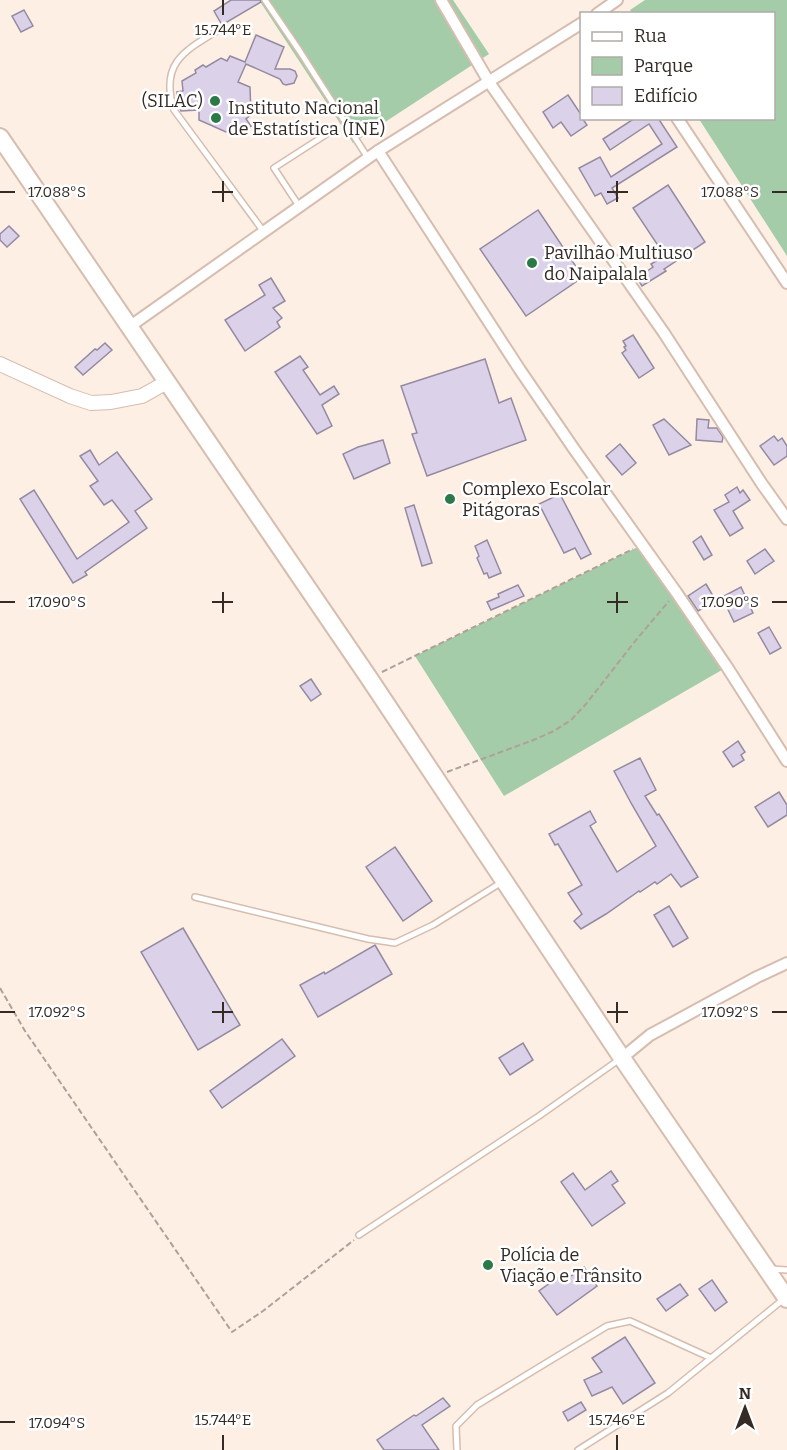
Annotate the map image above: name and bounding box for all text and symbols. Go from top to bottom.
legend [580,12,775,120]
text: 15.744°E [195,21,251,39]
text: Rua [634,25,667,47]
text: Parque [634,55,693,77]
text: Edifício [634,85,698,107]
place label: (SILAC) [141,90,203,112]
marker: (SILAC) [208,94,222,108]
place label: Instituto Nacional de Estatística (INE) [228,97,385,140]
marker: Instituto Nacional de Estatística (INE) [209,111,223,125]
text: 17.088°S [28,183,86,201]
text: 17.088°S [701,183,759,201]
place label: Pavilhão Multiuso do Naipalala [544,242,693,285]
marker: Pavilhão Multiuso do Naipalala [525,256,539,270]
place label: Complexo Escolar Pitágoras [462,478,611,521]
marker: Complexo Escolar Pitágoras [443,492,457,506]
text: 17.090°S [28,593,86,611]
text: 17.090°S [701,593,759,611]
text: 17.092°S [29,1003,85,1021]
text: 17.092°S [702,1003,758,1021]
place label: Polícia de Viação e Trânsito [500,1244,642,1287]
marker: Polícia de Viação e Trânsito [481,1258,495,1272]
north arrow [715,1378,775,1438]
text: N [739,1384,751,1403]
text: 15.744°E [195,1411,251,1429]
text: 15.746°E [589,1411,645,1429]
text: 17.094°S [29,1414,85,1432]

